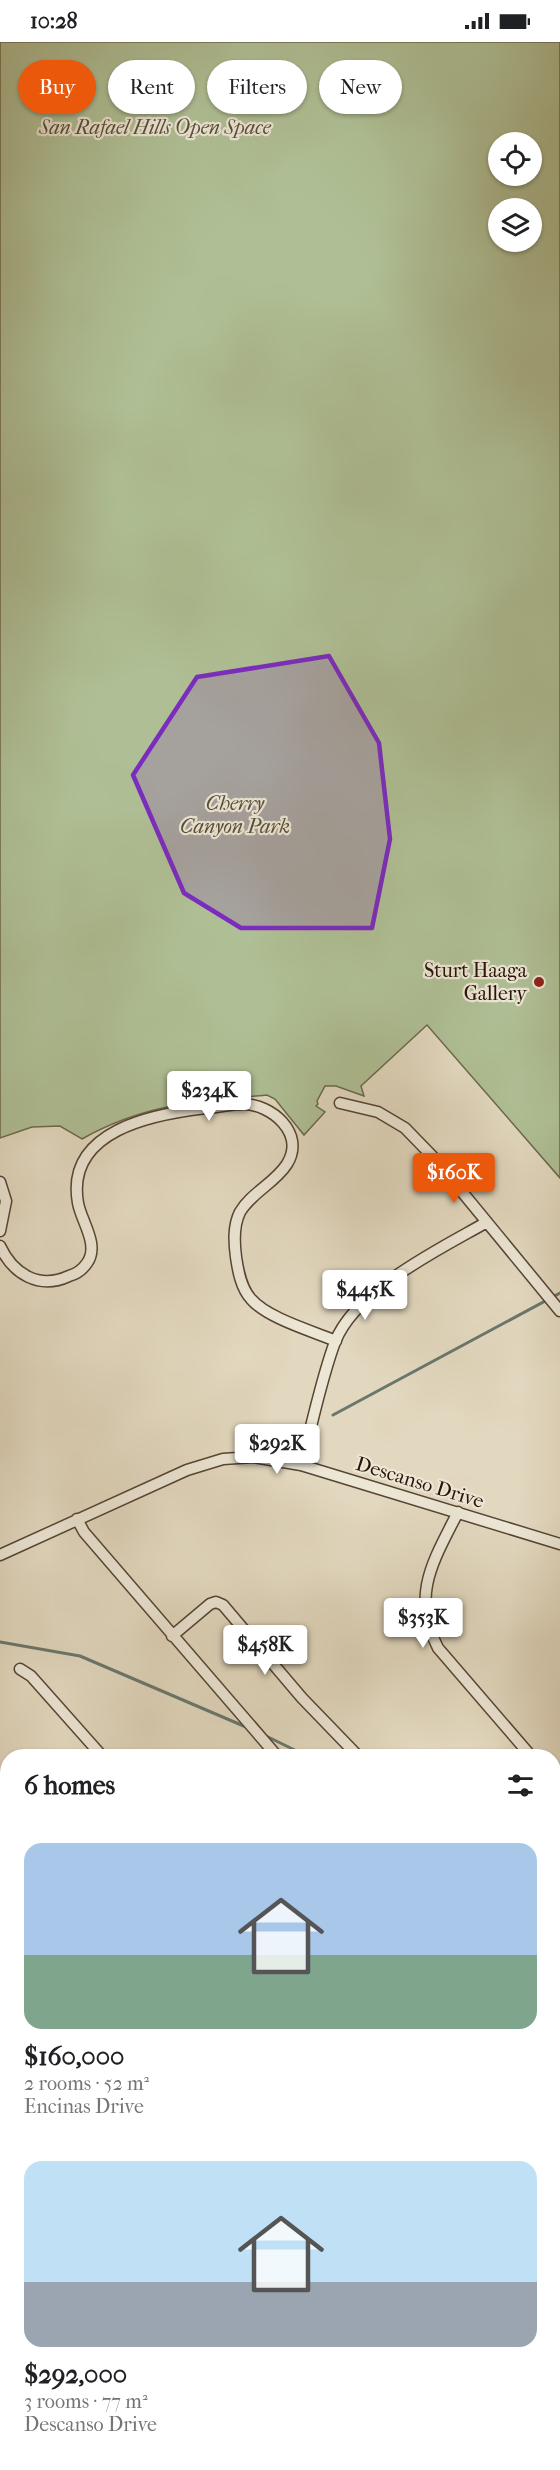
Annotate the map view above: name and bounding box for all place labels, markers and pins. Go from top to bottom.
place label: Sturt Haaga Gallery [424,959,528,1005]
marker: Sturt Haaga Gallery [532,975,546,989]
pin: $234K [167,1071,251,1122]
pin: $160K [412,1153,496,1204]
pin: $445K [323,1270,407,1321]
pin: $292K [235,1424,319,1475]
pin: $353K [381,1598,465,1649]
pin: $458K [223,1625,307,1676]

